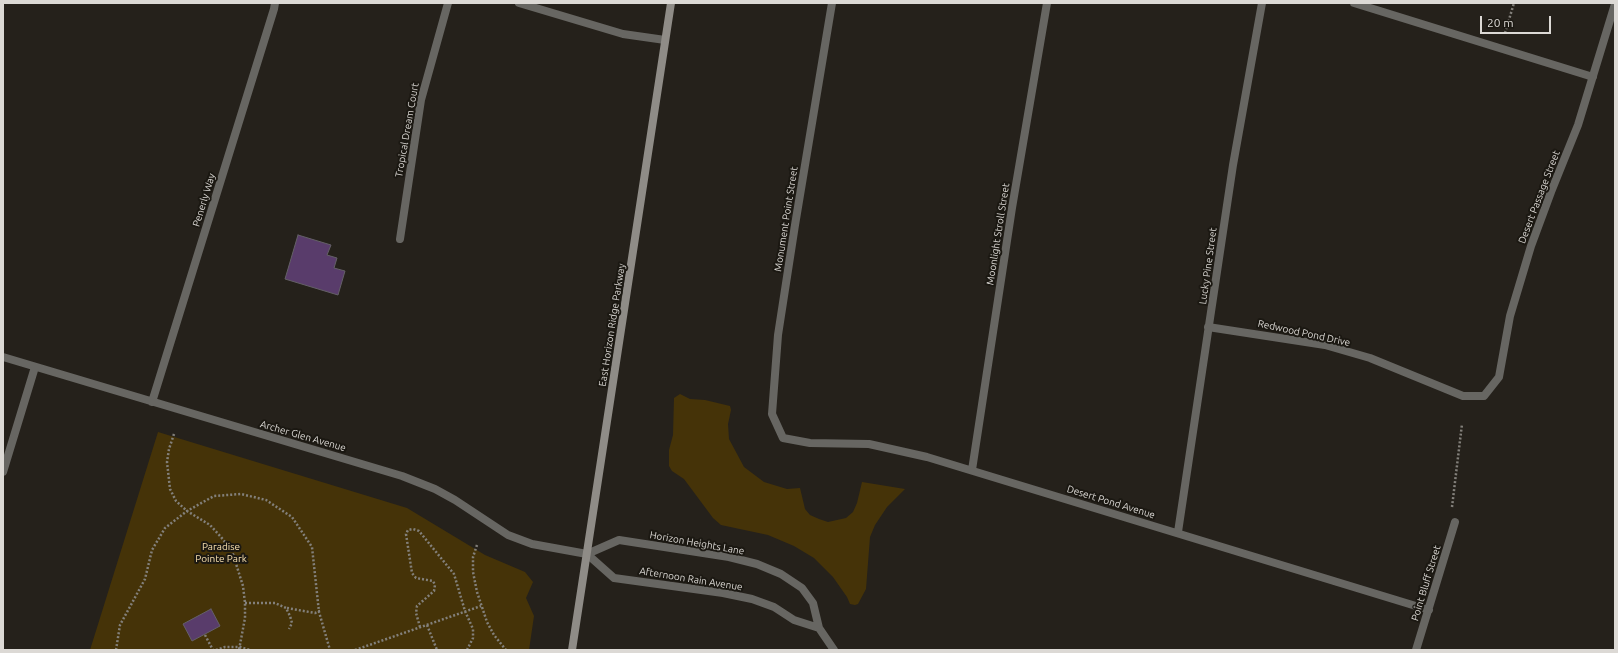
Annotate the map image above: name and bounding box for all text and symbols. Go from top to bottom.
scale bar [1482,8,1553,34]
text: 20 m [1487,16,1514,29]
street label: Tropical Dream Court [393,82,421,178]
street label: Desert Passage Street [1516,149,1562,245]
street label: Monument Point Street [772,166,800,272]
street label: Penerly Way [190,172,218,228]
street label: Moonlight Stroll Street [984,182,1012,286]
street label: Lucky Pine Street [1197,227,1219,305]
street label: East Horizon Ridge Parkway [596,263,628,387]
street label: Redwood Pond Drive [1257,317,1351,349]
street label: Archer Glen Avenue [259,418,347,454]
street label: Desert Pond Avenue [1065,483,1157,521]
street label: Horizon Heights Lane [649,529,745,557]
park label: Paradise Pointe Park [195,541,247,564]
street label: Point Bluff Street [1409,544,1443,622]
street label: Afternoon Rain Avenue [638,565,744,593]

